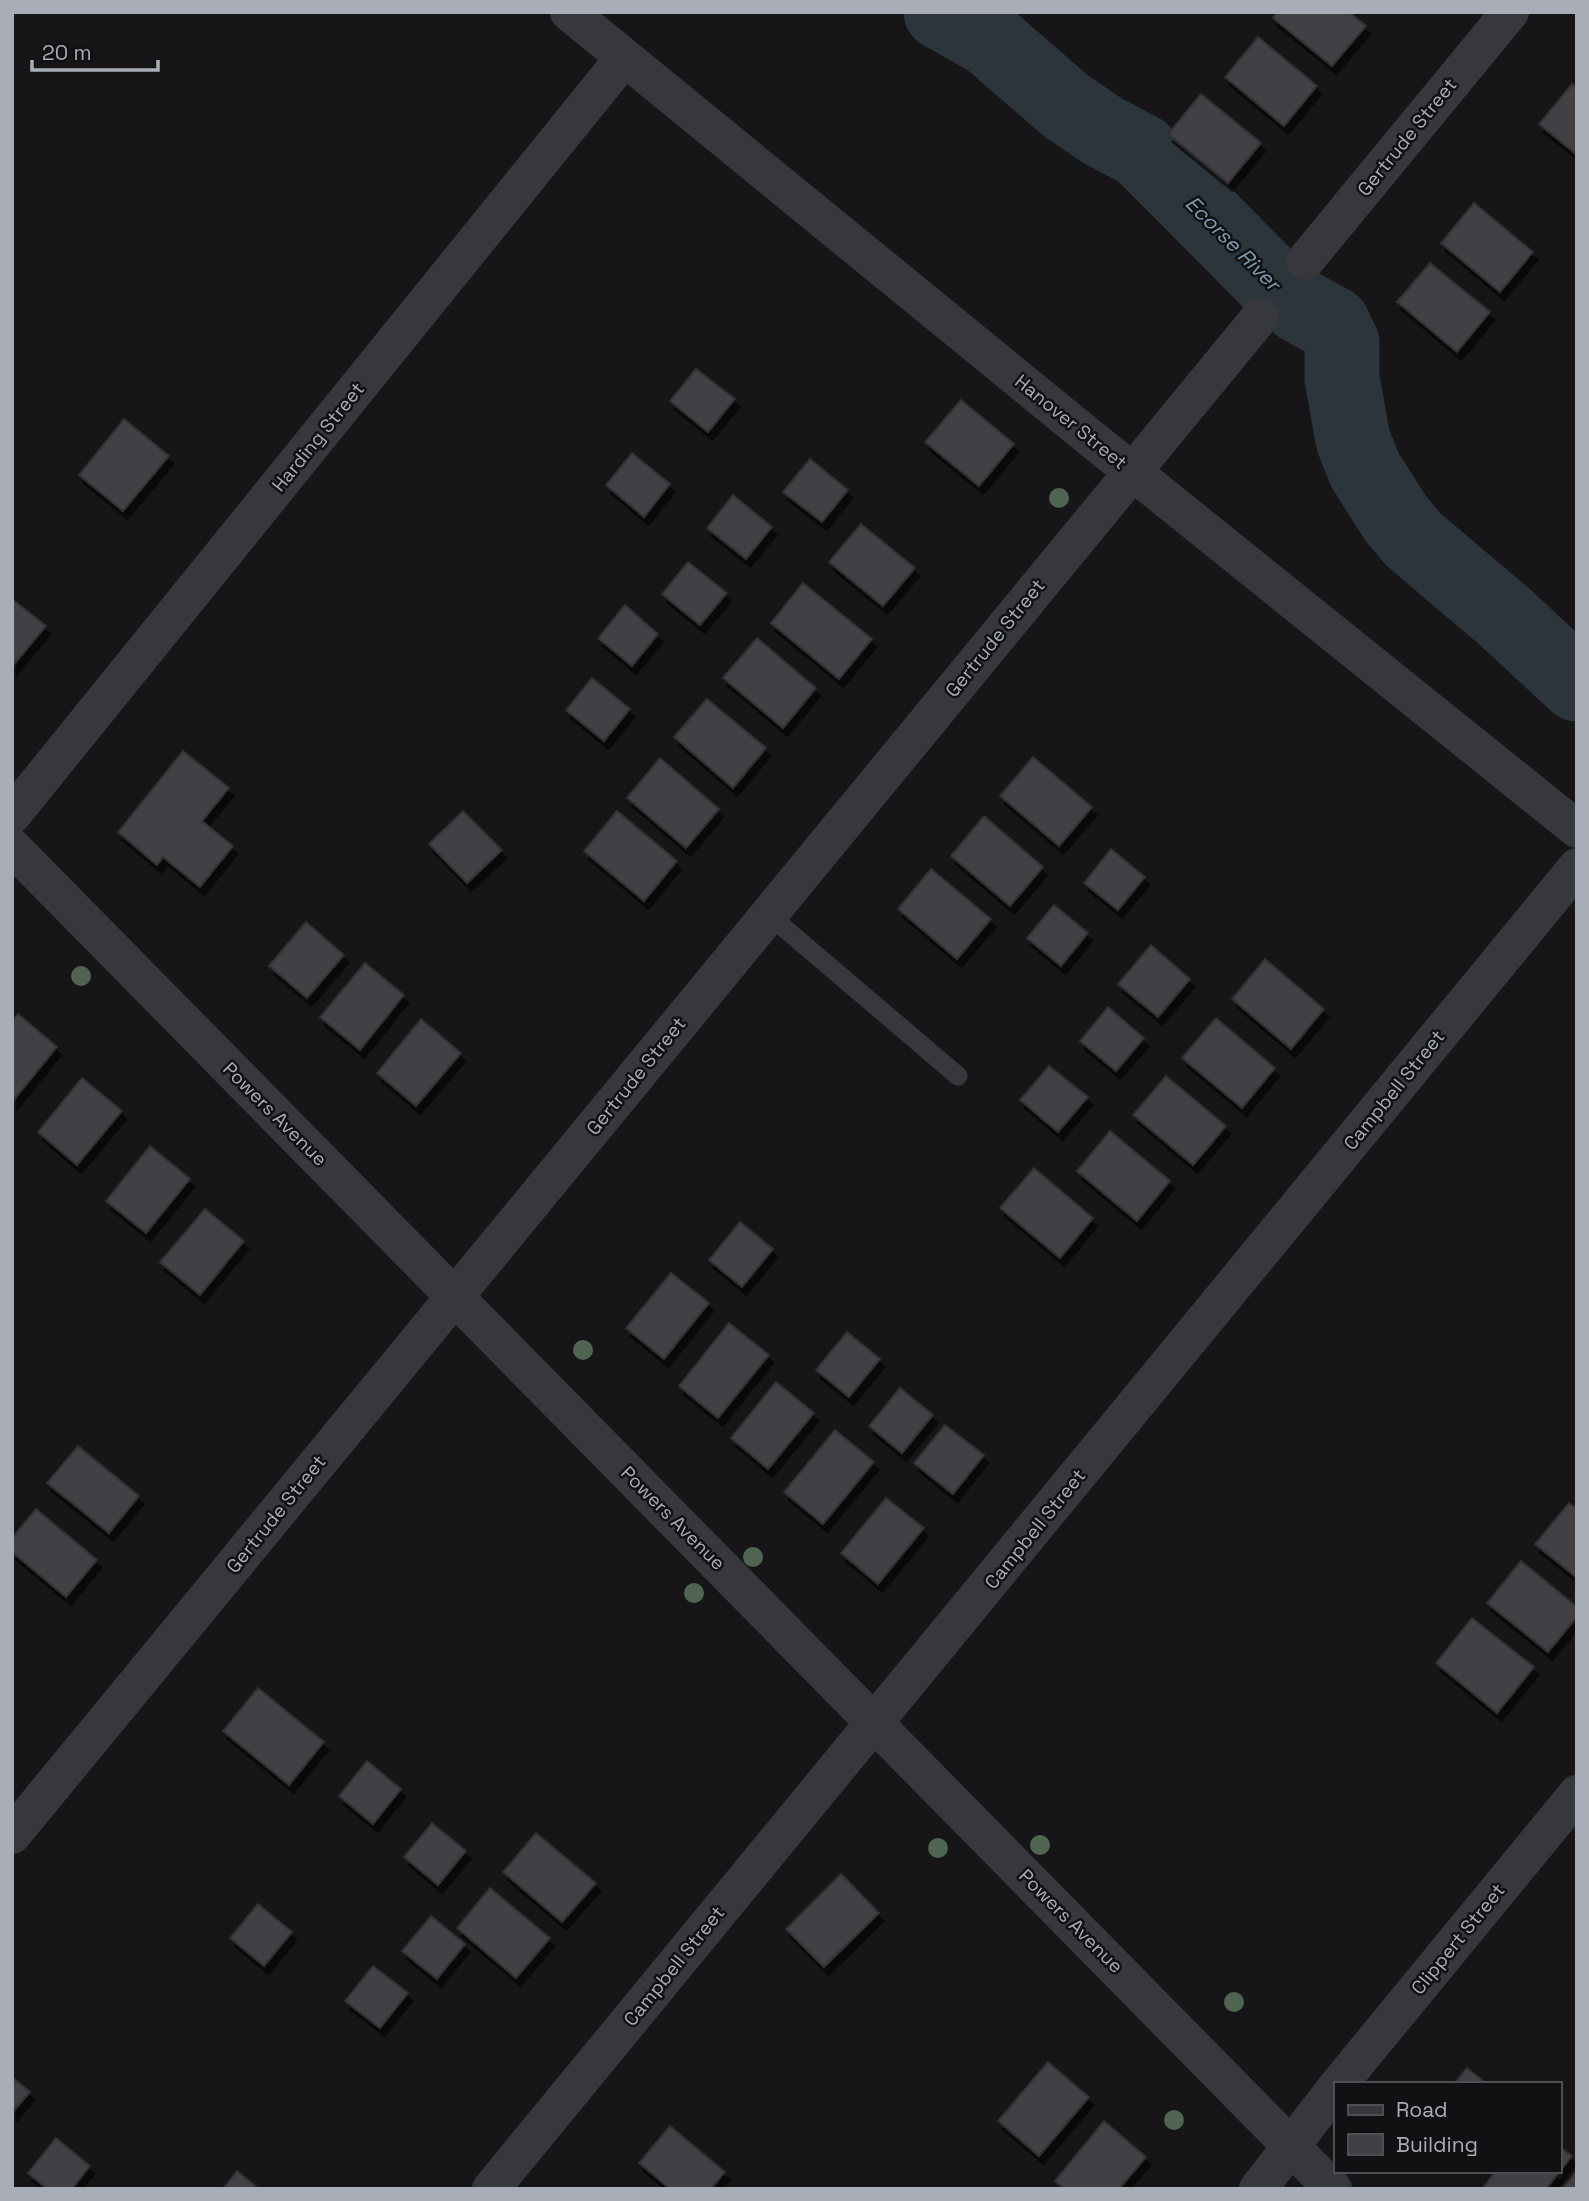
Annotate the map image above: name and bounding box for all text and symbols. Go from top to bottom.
scale bar [32,28,158,72]
text: 20 m [42,39,92,66]
street label: Gertrude Street [1352,73,1462,201]
water label: Ecorse River [1180,190,1288,298]
street label: Hanover Street [1010,369,1132,475]
street label: Harding Street [266,377,370,497]
street label: Gertrude Street [940,574,1050,702]
street label: Gertrude Street [581,1012,691,1140]
street label: Campbell Street [1338,1025,1450,1155]
street label: Powers Avenue [217,1056,333,1172]
street label: Gertrude Street [221,1450,331,1578]
street label: Powers Avenue [615,1460,731,1576]
street label: Campbell Street [979,1464,1091,1594]
street label: Powers Avenue [1013,1863,1129,1979]
street label: Clippert Street [1405,1878,1511,2000]
street label: Campbell Street [618,1901,730,2031]
legend [1334,2082,1561,2173]
text: Road [1396,2096,1448,2123]
text: Building [1396,2131,1478,2158]

